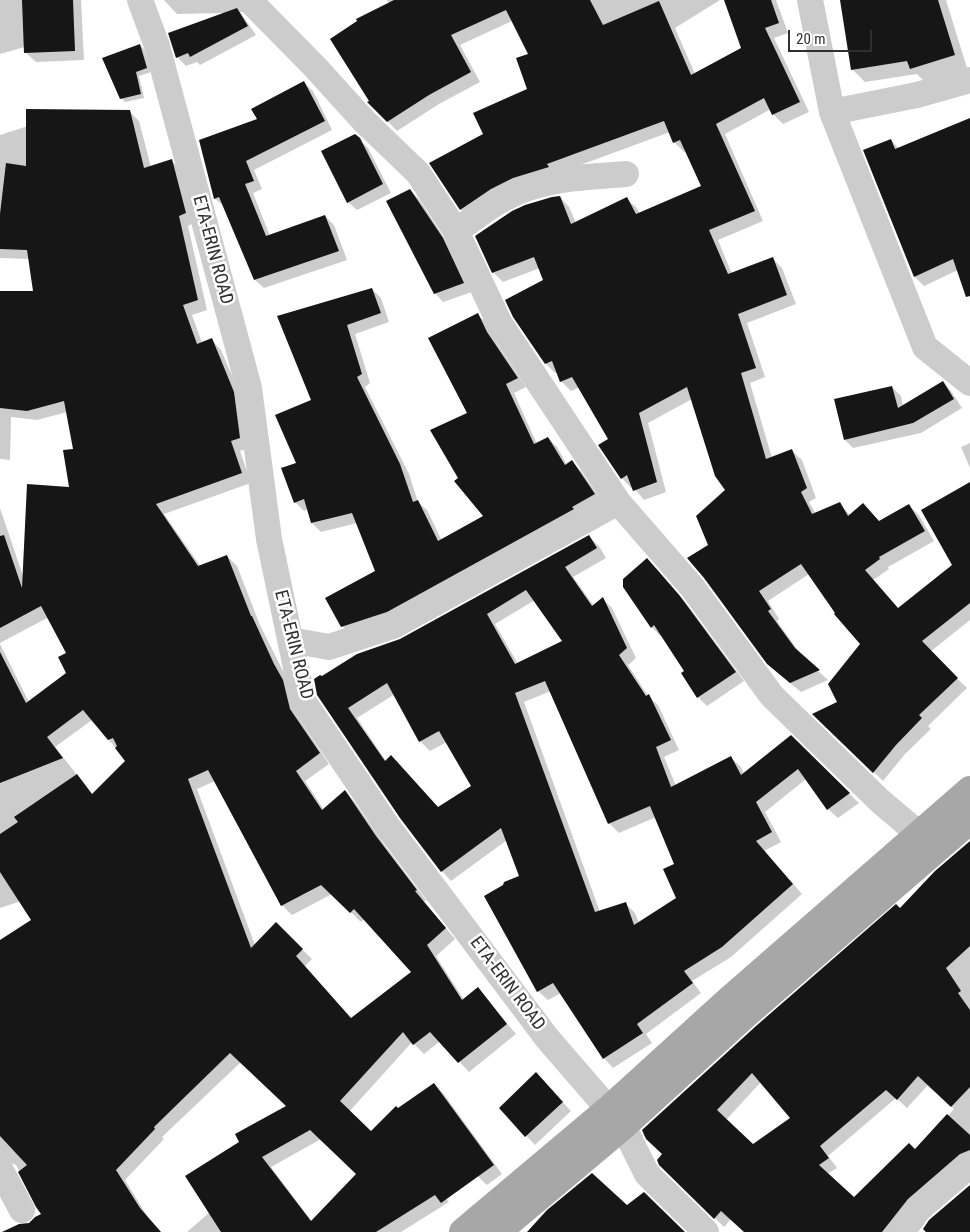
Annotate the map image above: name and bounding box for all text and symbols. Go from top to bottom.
scale bar [790,20,874,52]
text: 20 m [796,30,826,48]
street label: ETA-ERIN ROAD [187,193,237,307]
street label: ETA-ERIN ROAD [269,588,317,702]
street label: ETA-ERIN ROAD [465,933,549,1035]

